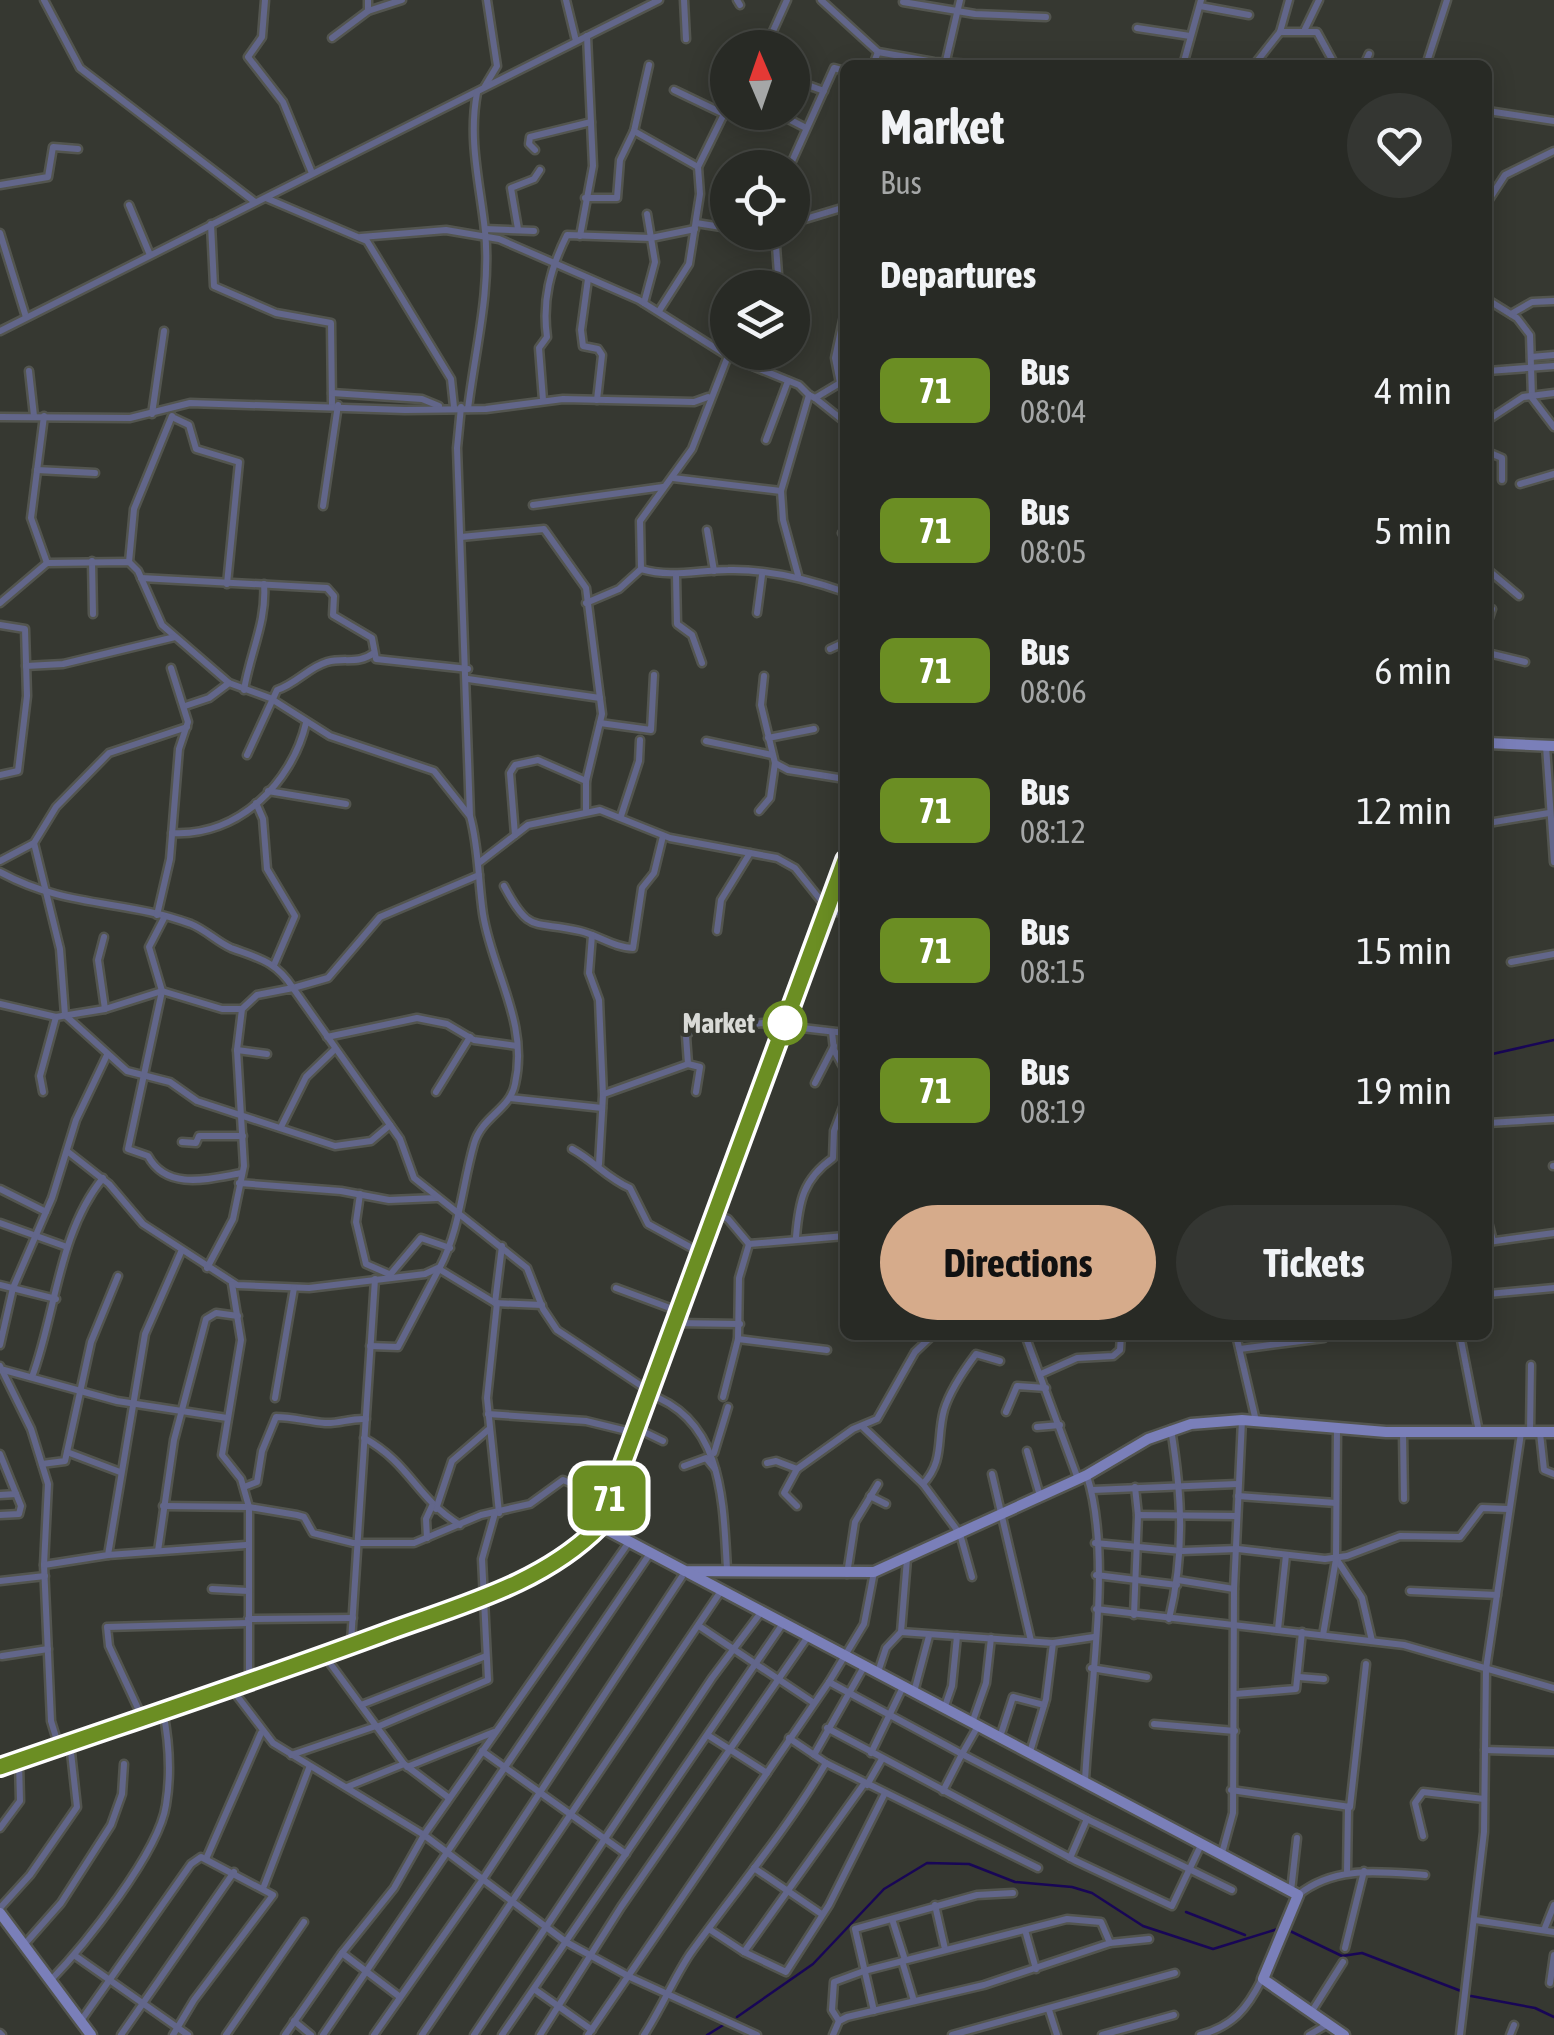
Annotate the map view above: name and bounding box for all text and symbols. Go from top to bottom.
north arrow [710,30,810,130]
map controls [710,30,810,370]
button: heart [1347,93,1452,198]
text: Market [880,99,1004,154]
button: locate [710,150,810,250]
text: Bus [880,164,922,201]
text: Departures [880,253,1036,296]
button: layers [710,270,810,370]
text: Bus [1020,350,1070,393]
text: 4 min [1374,369,1452,412]
text: 71 [919,370,951,410]
text: 08:04 [1020,393,1087,430]
text: Bus [1020,490,1070,533]
text: 5 min [1374,509,1452,552]
text: 71 [919,510,951,550]
text: 08:05 [1020,533,1087,570]
text: Bus [1020,630,1070,673]
text: 6 min [1374,649,1452,692]
text: 71 [919,650,951,690]
text: 08:06 [1020,673,1087,710]
text: Bus [1020,770,1070,813]
text: 12 min [1357,789,1452,832]
text: 71 [919,790,951,830]
text: 08:12 [1020,813,1086,850]
text: Bus [1020,910,1070,953]
text: 15 min [1357,929,1452,972]
text: 71 [919,930,951,970]
text: 08:15 [1020,953,1086,990]
marker: Market [764,1002,806,1044]
place label: Market [682,1007,755,1039]
text: Bus [1020,1050,1070,1093]
text: 19 min [1357,1069,1452,1112]
text: 71 [919,1070,951,1110]
text: 08:19 [1020,1093,1086,1130]
button: Directions [880,1205,1156,1320]
button: Tickets [1176,1205,1452,1320]
line badge: 71 [564,1466,654,1530]
text: 71 [593,1478,625,1518]

